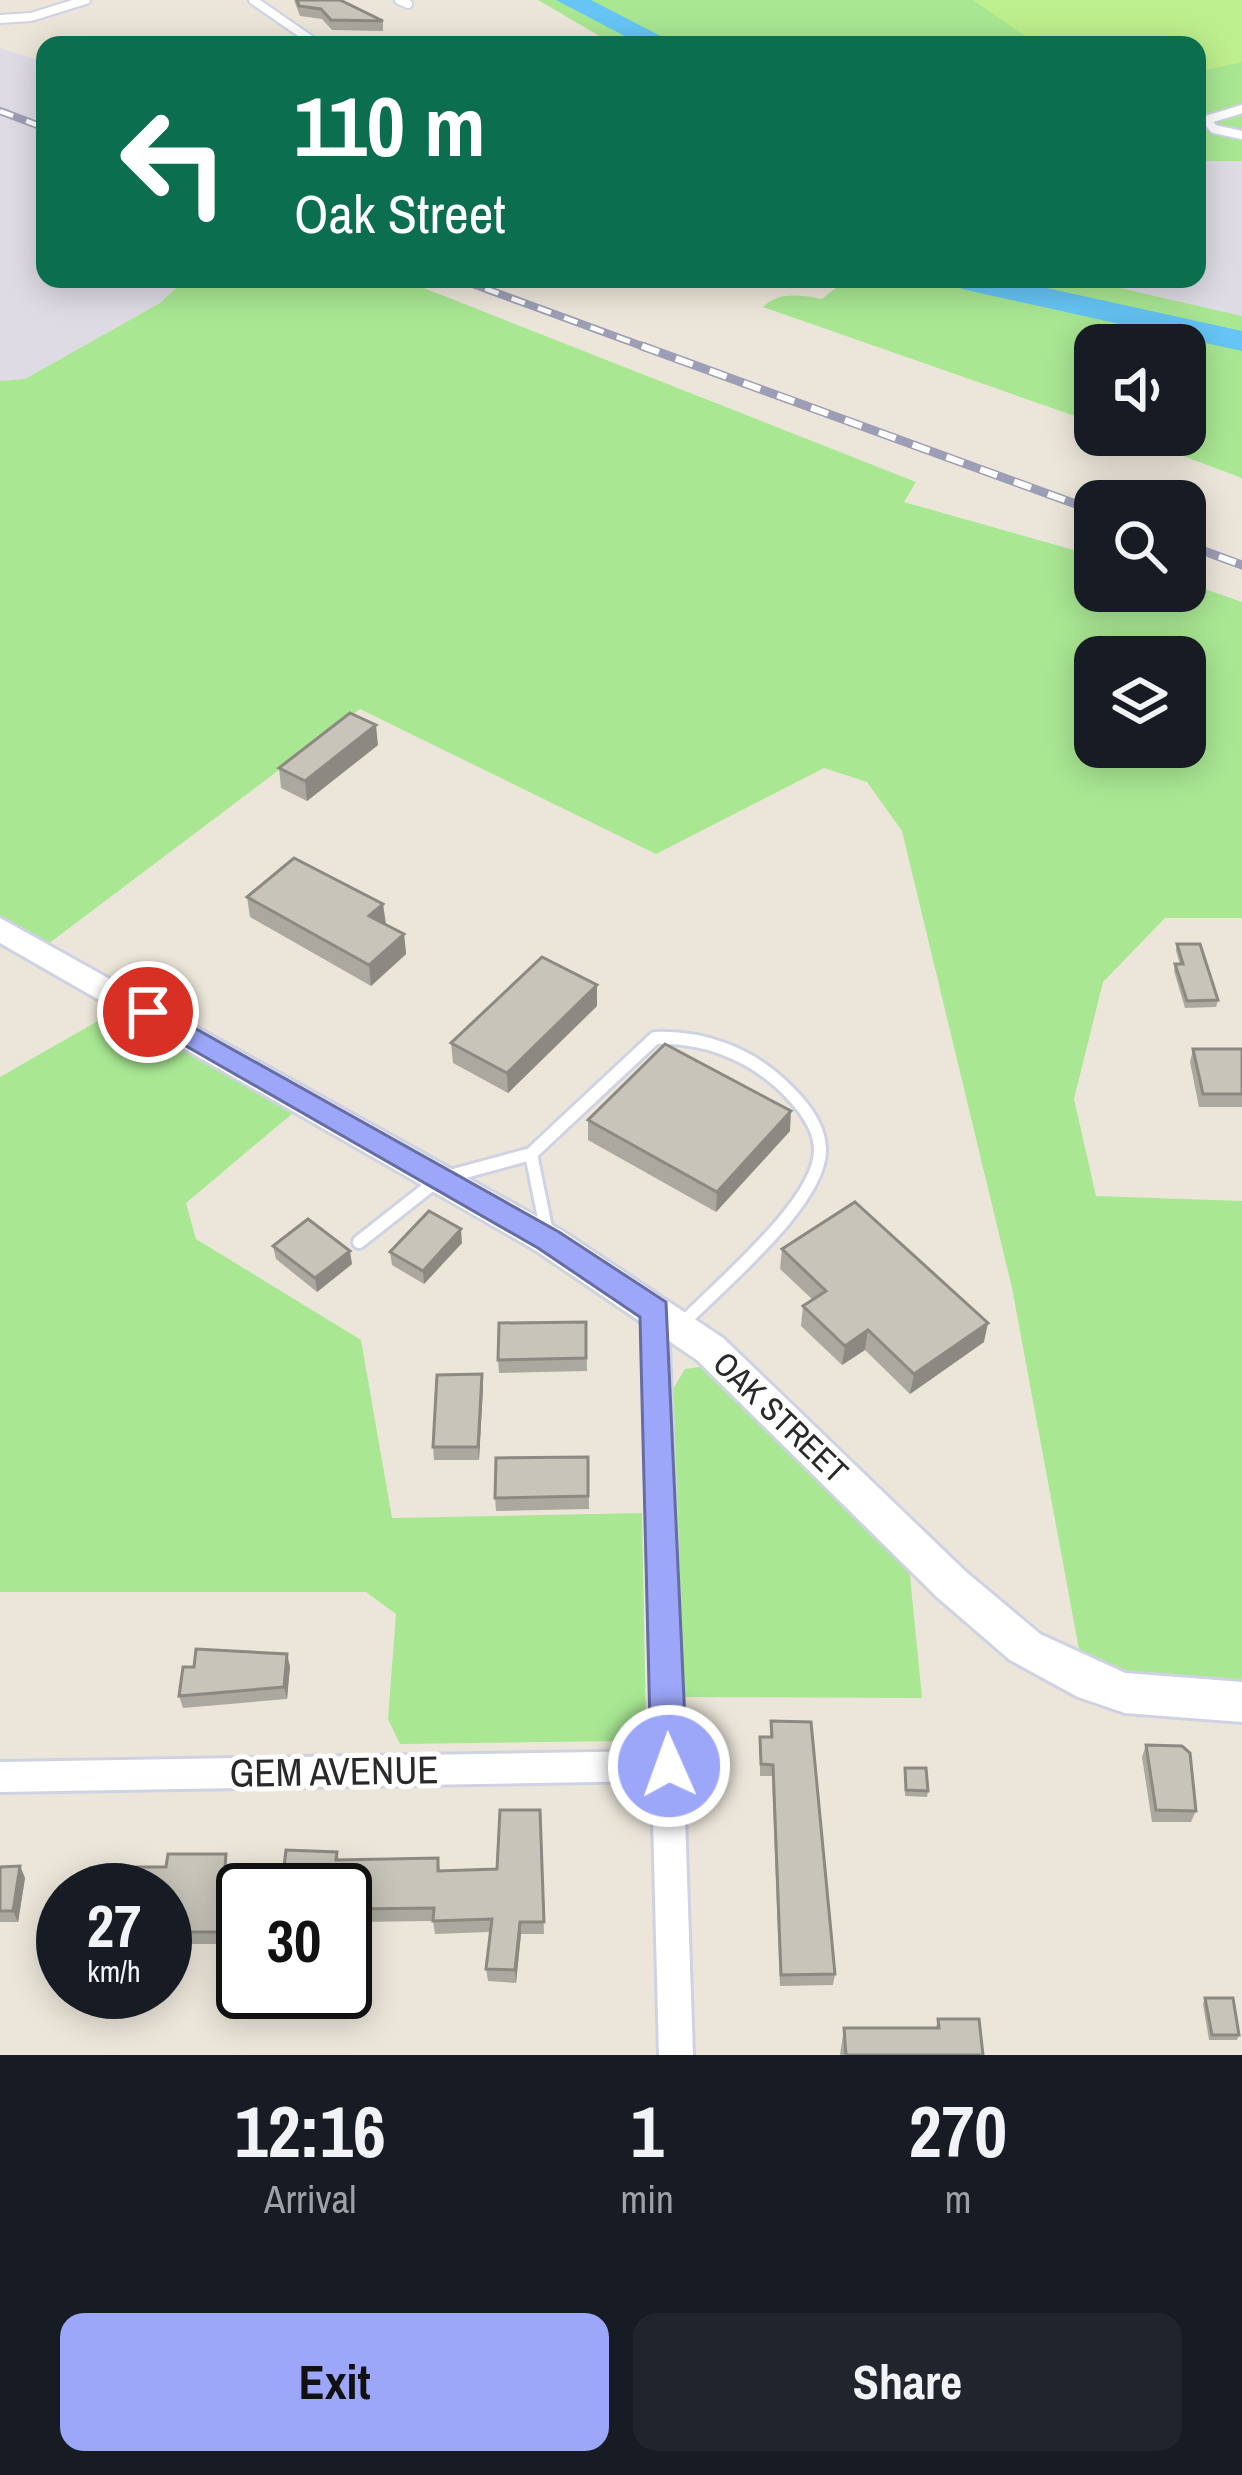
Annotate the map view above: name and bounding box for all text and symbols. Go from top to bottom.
text: 110 m [294,69,486,182]
icon: left [96,84,252,240]
text: Oak Street [294,177,506,250]
map controls [1074,324,1206,768]
button: sound [1074,324,1206,456]
button: search [1074,480,1206,612]
button: layers [1074,636,1206,768]
pin [97,961,199,1063]
icon: arrive [115,979,181,1045]
street label: OAK STREET [704,1342,858,1492]
position arrow [606,1703,732,1829]
street label: GEM AVENUE [229,1743,439,1799]
speed limit sign: 30 [216,1863,372,2019]
text: 27 [87,1885,141,1966]
text: km/h [87,1951,141,1991]
text: 12:16 [235,2082,386,2179]
text: 1 [631,2082,664,2179]
text: 270 [909,2082,1007,2179]
text: Arrival [264,2173,356,2225]
text: min [621,2173,674,2225]
text: m [945,2173,971,2225]
button: Exit [60,2313,609,2451]
button: Share [633,2313,1182,2451]

